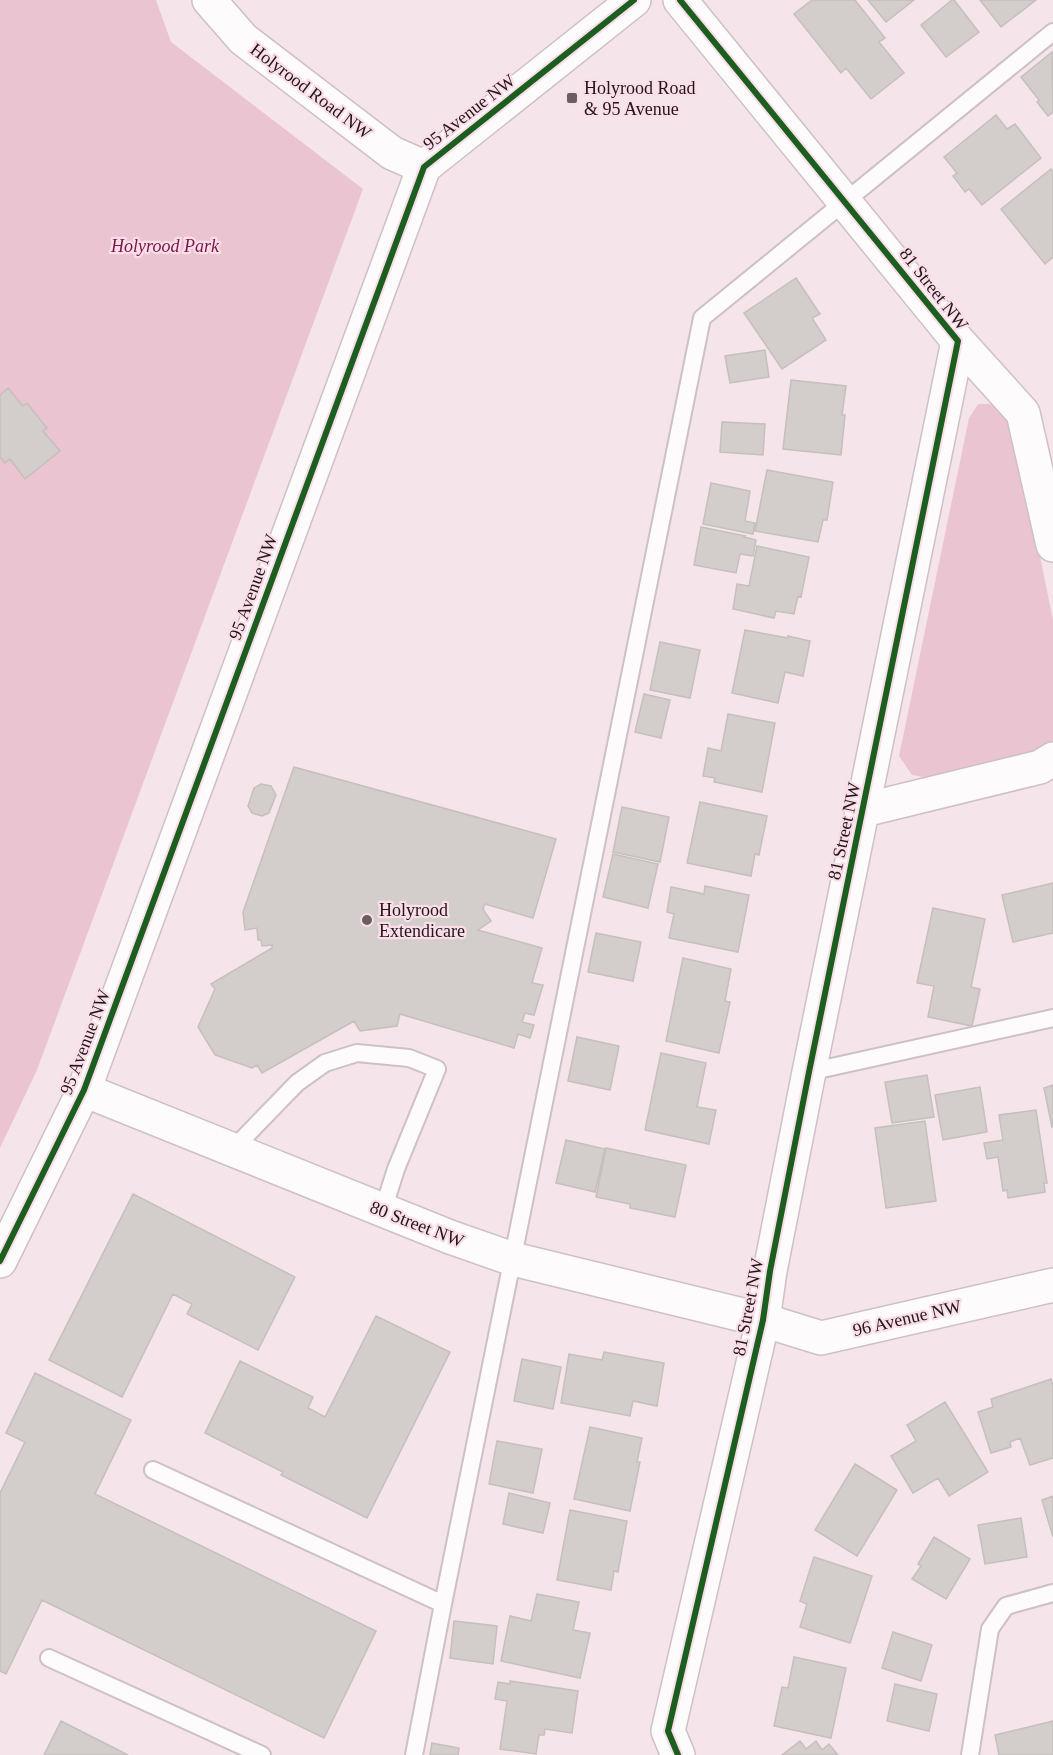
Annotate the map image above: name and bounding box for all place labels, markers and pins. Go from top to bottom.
place label: Holyrood Road & 95 Avenue [584,78,696,119]
marker: Holyrood Road & 95 Avenue [565,91,579,105]
place label: Holyrood Extendicare [379,900,465,941]
marker: Holyrood Extendicare [360,913,374,927]

